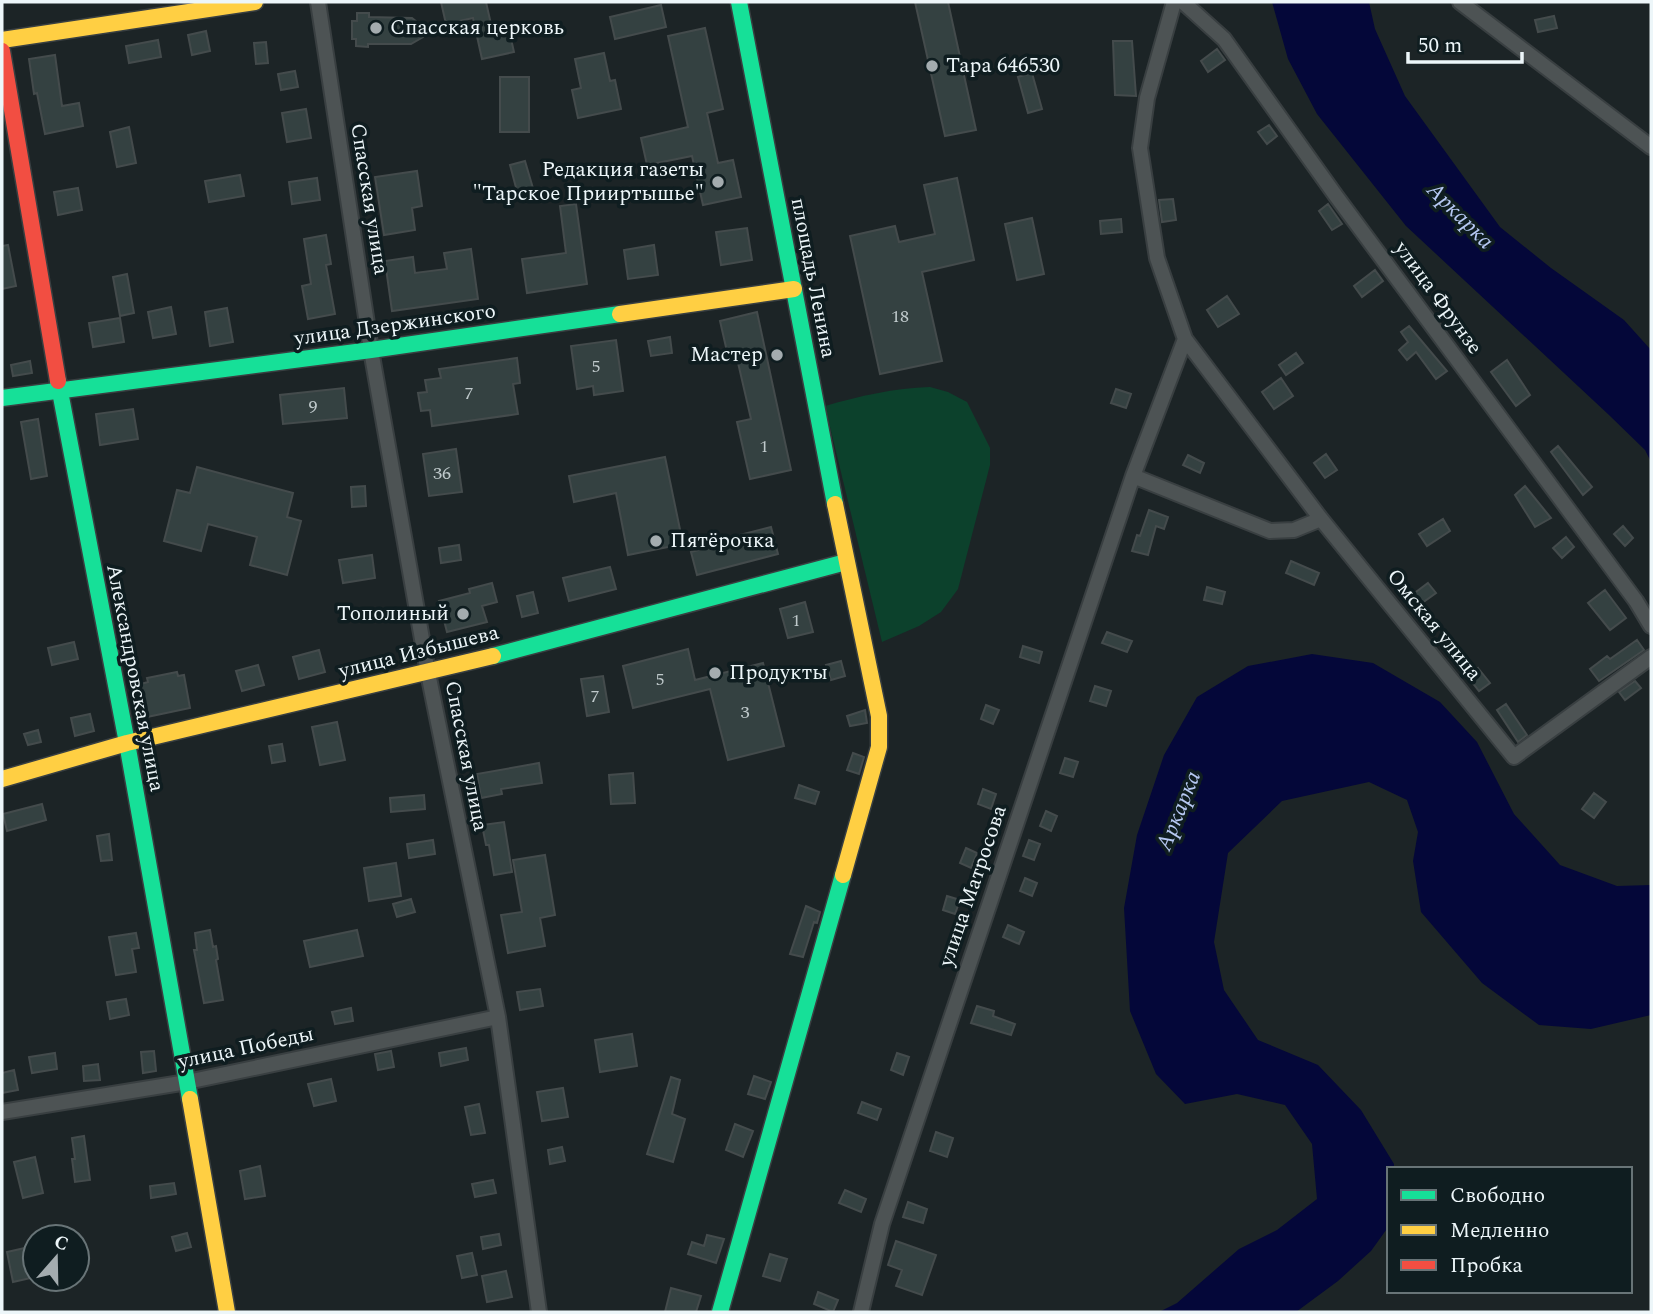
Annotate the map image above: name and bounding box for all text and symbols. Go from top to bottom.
place label: Спасская церковь [390,12,564,44]
marker: Спасская церковь [368,20,384,36]
scale bar [1408,21,1522,65]
text: 50 m [1418,30,1462,62]
place label: Тара 646530 [946,50,1060,82]
marker: Тара 646530 [924,58,940,74]
street label: Спасская улица [341,121,397,278]
place label: Редакция газеты "Тарское Прииртышье" [473,154,704,210]
water label: Аркарка [1417,173,1502,258]
marker: Редакция газеты "Тарское Прииртышье" [710,174,726,190]
street label: площадь Ленина [782,195,844,362]
street label: улица Фрунзе [1385,234,1490,361]
street label: улица Дзержинского [291,295,498,355]
house number: 18 [891,303,909,330]
place label: Мастер [690,339,763,371]
marker: Мастер [769,347,785,363]
house number: 5 [592,353,601,380]
house number: 7 [465,380,474,407]
house number: 9 [309,393,318,420]
house number: 1 [760,433,769,460]
house number: 36 [433,460,451,487]
place label: Пятёрочка [670,525,775,557]
marker: Пятёрочка [648,533,664,549]
street label: Александровская улица [97,562,173,795]
street label: Омская улица [1379,562,1490,689]
place label: Тополиный [337,598,449,630]
marker: Тополиный [455,606,471,622]
house number: 1 [792,607,801,634]
street label: улица Избышева [335,616,503,688]
place label: Продукты [729,657,828,689]
marker: Продукты [707,665,723,681]
house number: 5 [656,666,665,693]
street label: Спасская улица [436,678,496,835]
house number: 7 [591,683,600,710]
house number: 3 [741,699,750,726]
water label: Аркарка [1147,765,1211,857]
street label: улица Матросова [930,800,1016,972]
street label: улица Победы [174,1018,317,1078]
legend [1387,1167,1632,1293]
text: Свободно [1450,1180,1545,1212]
text: Медленно [1450,1215,1549,1247]
north arrow [21,1223,91,1293]
text: С [50,1227,73,1259]
text: Пробка [1450,1250,1524,1282]

